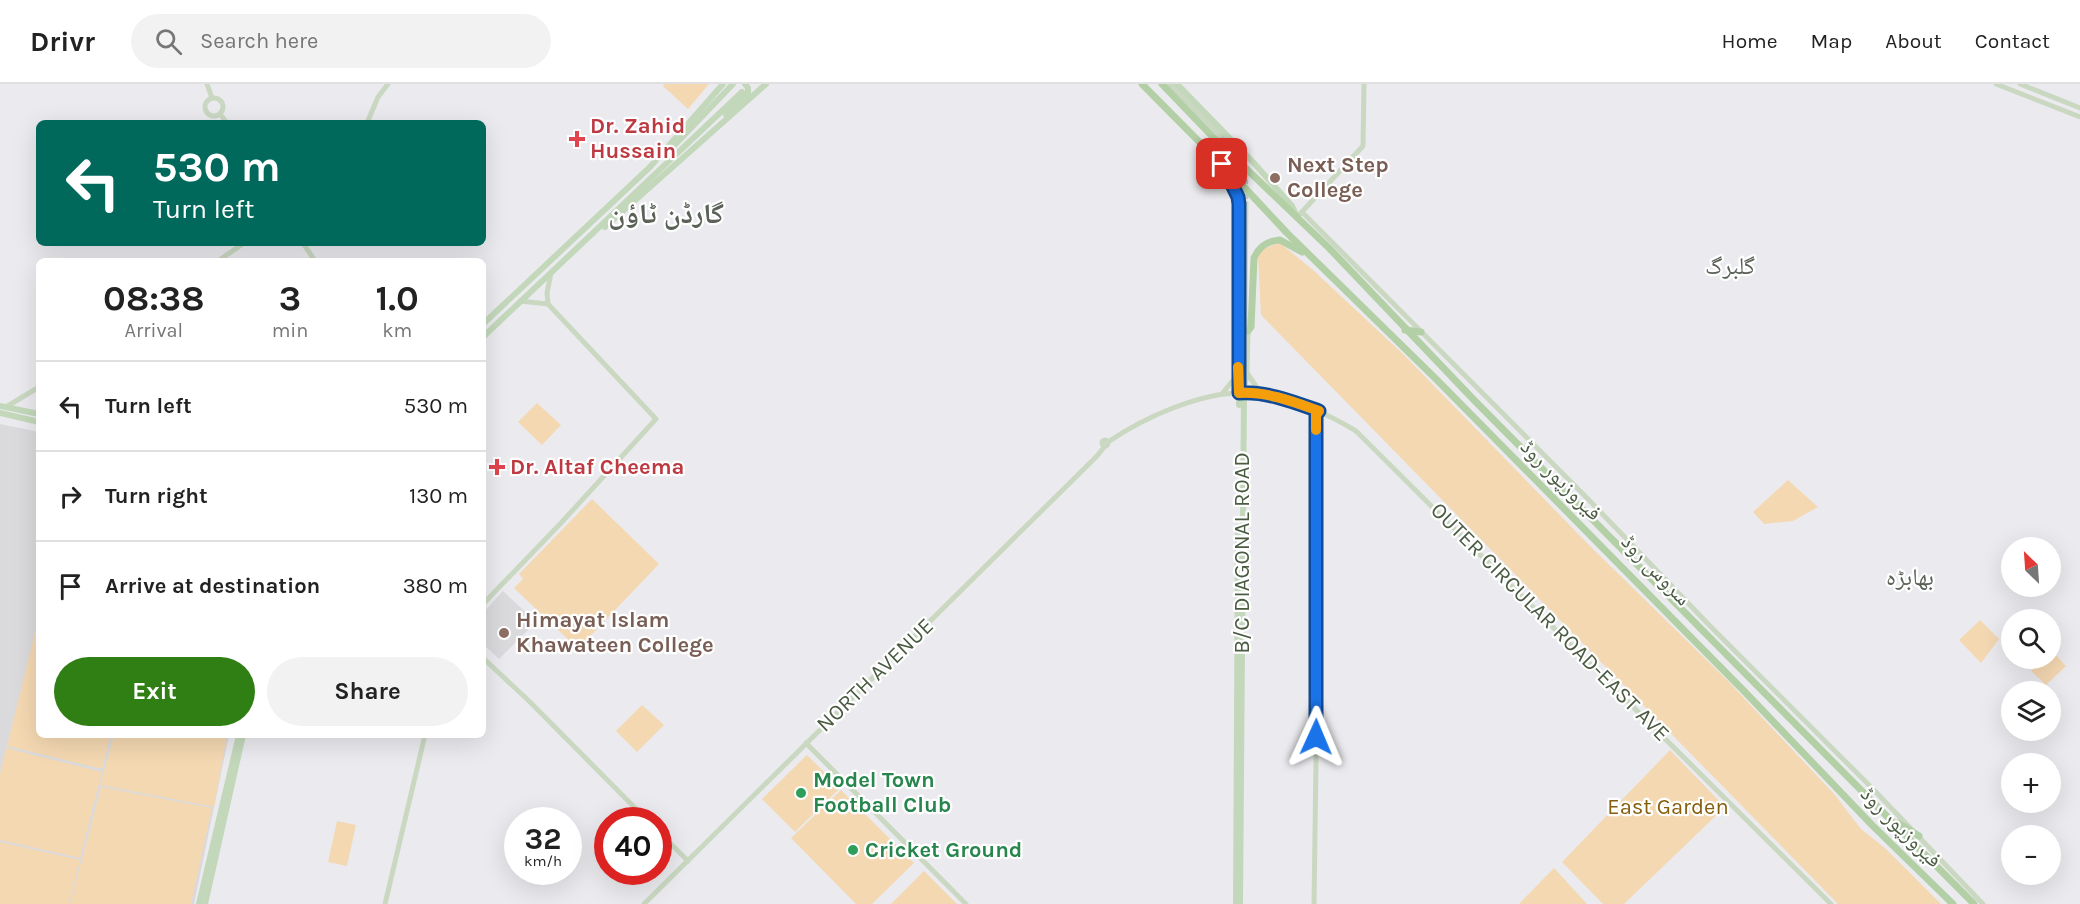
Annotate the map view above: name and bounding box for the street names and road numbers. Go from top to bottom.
street label: فیروزپور روڈ [1515,434,1607,526]
street label: B/C DIAGONAL ROAD [1229,452,1255,654]
street label: OUTER CIRCULAR ROAD-EAST AVE [1425,497,1675,747]
street label: سروس روڈ [1616,529,1696,611]
street label: NORTH AVENUE [811,613,939,737]
street label: فیروزپور روڈ [1855,781,1947,873]

